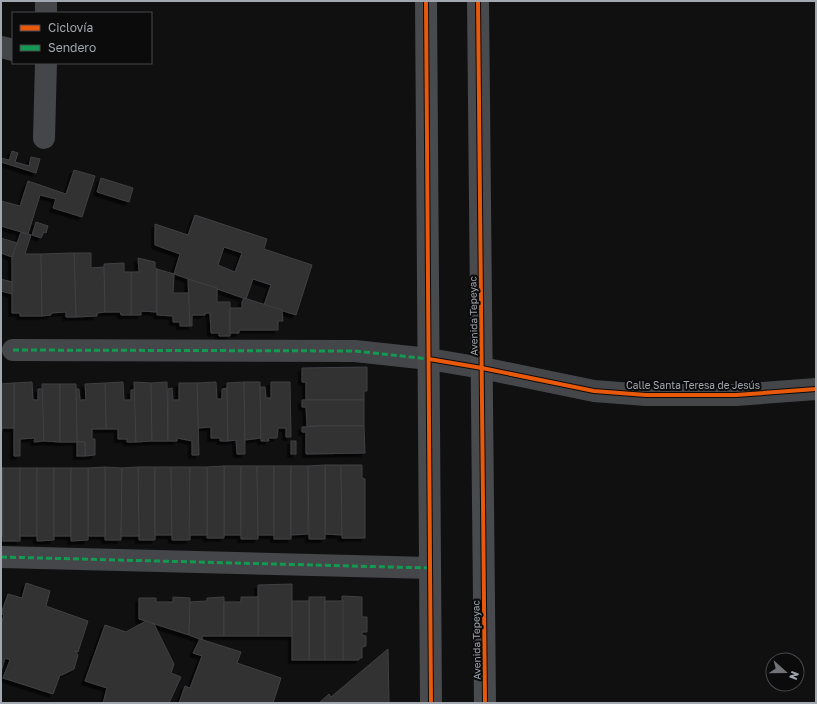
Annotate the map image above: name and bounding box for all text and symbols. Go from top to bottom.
legend [12,12,152,64]
text: Ciclovía [48,20,93,35]
text: Sendero [48,40,96,55]
street label: Avenida Tepeyac [466,276,480,356]
street label: Calle Santa Teresa de Jesús [626,379,760,391]
street label: Avenida Tepeyac [469,600,483,680]
north arrow [765,652,805,692]
text: N [787,670,802,682]

